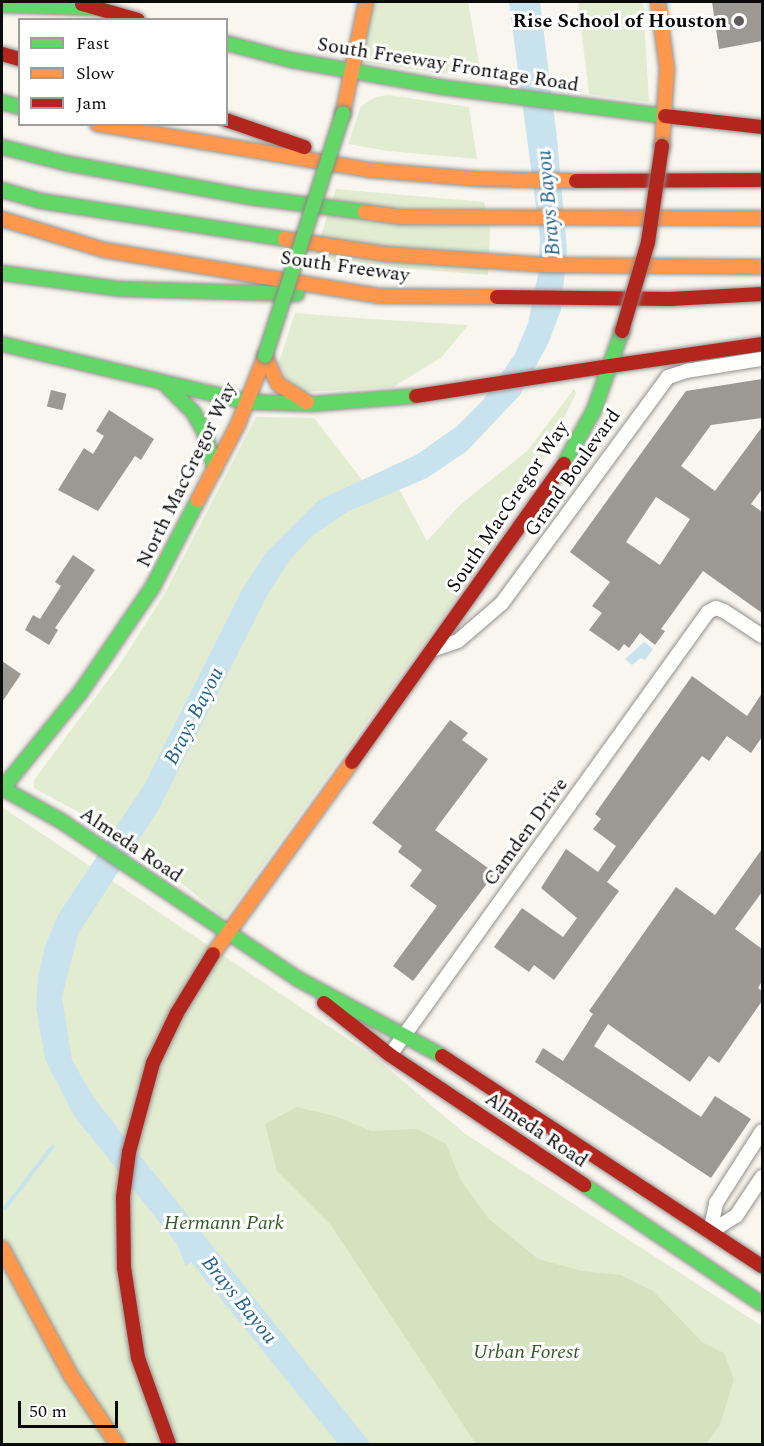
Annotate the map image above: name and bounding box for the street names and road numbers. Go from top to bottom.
street label: South Freeway Frontage Road [316,32,580,98]
street label: South Freeway [279,246,411,288]
street label: North MacGregor Way [132,379,242,571]
street label: Grand Boulevard [520,404,626,542]
street label: South MacGregor Way [442,417,574,597]
street label: Camden Drive [479,773,573,891]
street label: Almeda Road [75,802,187,888]
street label: Almeda Road [480,1087,592,1173]

